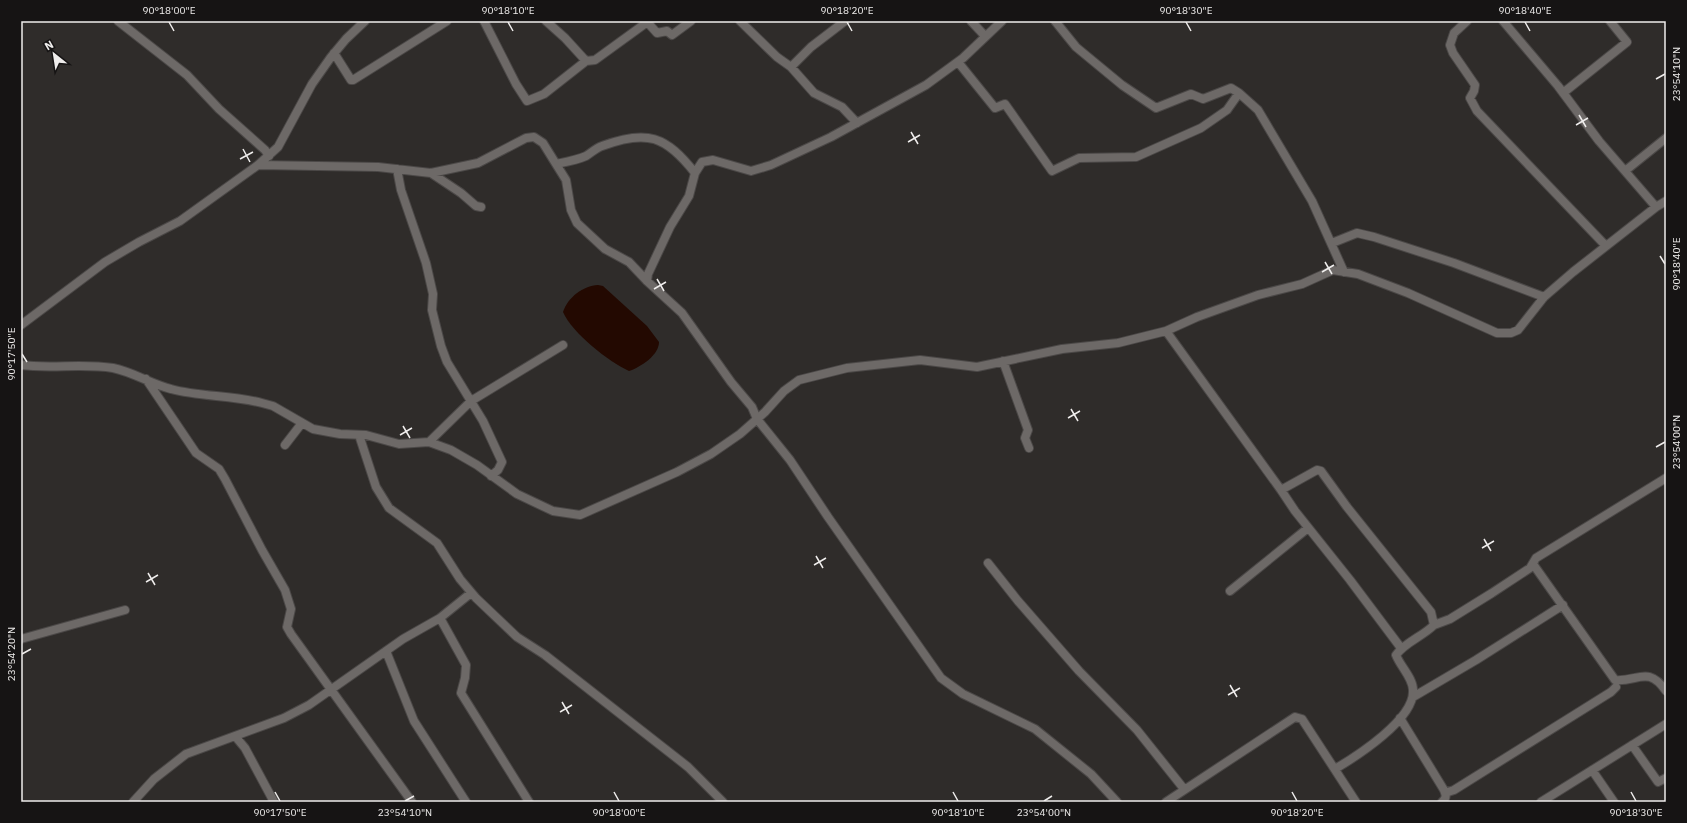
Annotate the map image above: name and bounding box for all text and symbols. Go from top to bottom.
text: 90°18'00"E [142,4,196,17]
text: 90°18'10"E [481,4,535,17]
text: 90°18'20"E [820,4,874,17]
text: 90°18'30"E [1159,4,1213,17]
text: 90°18'40"E [1498,4,1552,17]
north arrow [34,34,74,74]
text: N [42,37,56,53]
text: 23°54'10"N [1670,47,1683,101]
text: 90°18'40"E [1670,237,1683,291]
text: 90°17'50"E [5,327,18,381]
text: 23°54'00"N [1670,415,1683,469]
text: 23°54'20"N [5,627,18,681]
text: 90°17'50"E [253,806,307,819]
text: 23°54'10"N [378,806,432,819]
text: 90°18'00"E [592,806,646,819]
text: 90°18'10"E [931,806,985,819]
text: 23°54'00"N [1017,806,1071,819]
text: 90°18'20"E [1270,806,1324,819]
text: 90°18'30"E [1609,806,1663,819]

